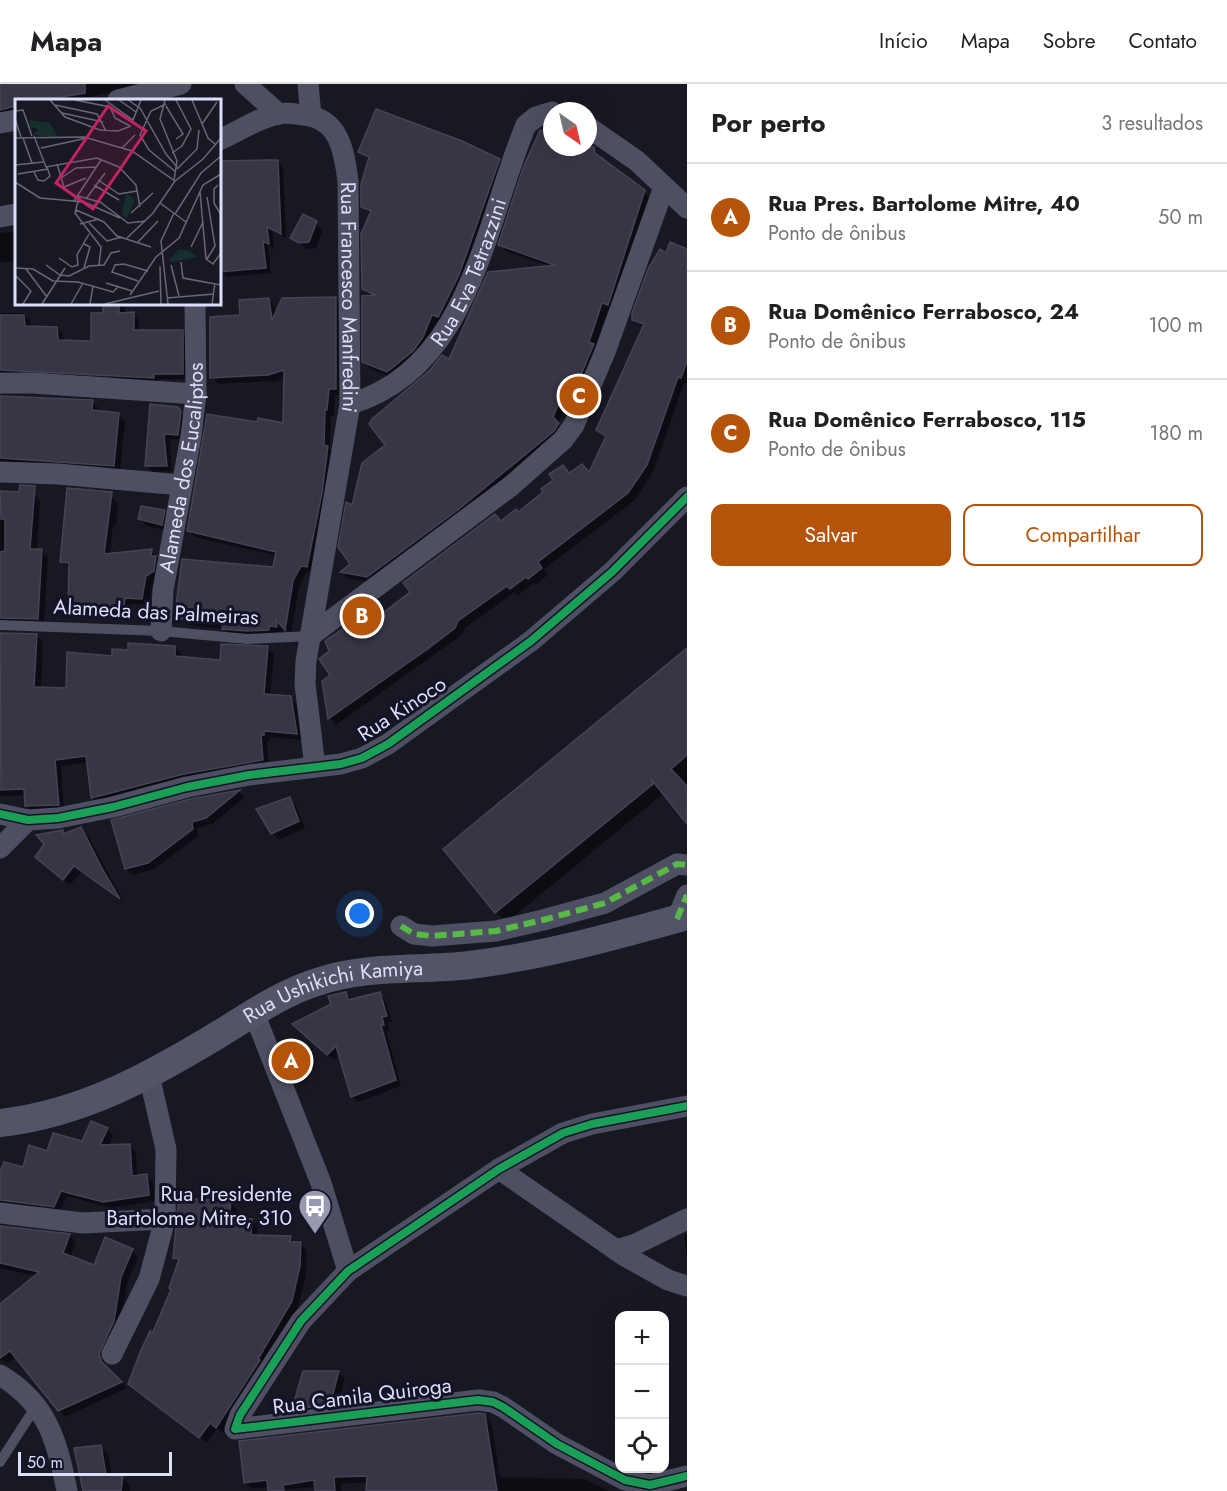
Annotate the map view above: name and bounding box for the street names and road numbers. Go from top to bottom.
street label: Rua Francesco Manfredini [333,182,365,415]
street label: Rua Eva Tetrazzini [423,194,514,353]
street label: Alameda dos Eucaliptos [151,362,211,575]
street label: Alameda das Palmeiras [53,592,259,632]
street label: Rua Kinoco [352,669,452,749]
street label: Rua Ushikichi Kamiya [237,953,424,1031]
street label: Rua Camila Quiroga [271,1370,453,1422]

